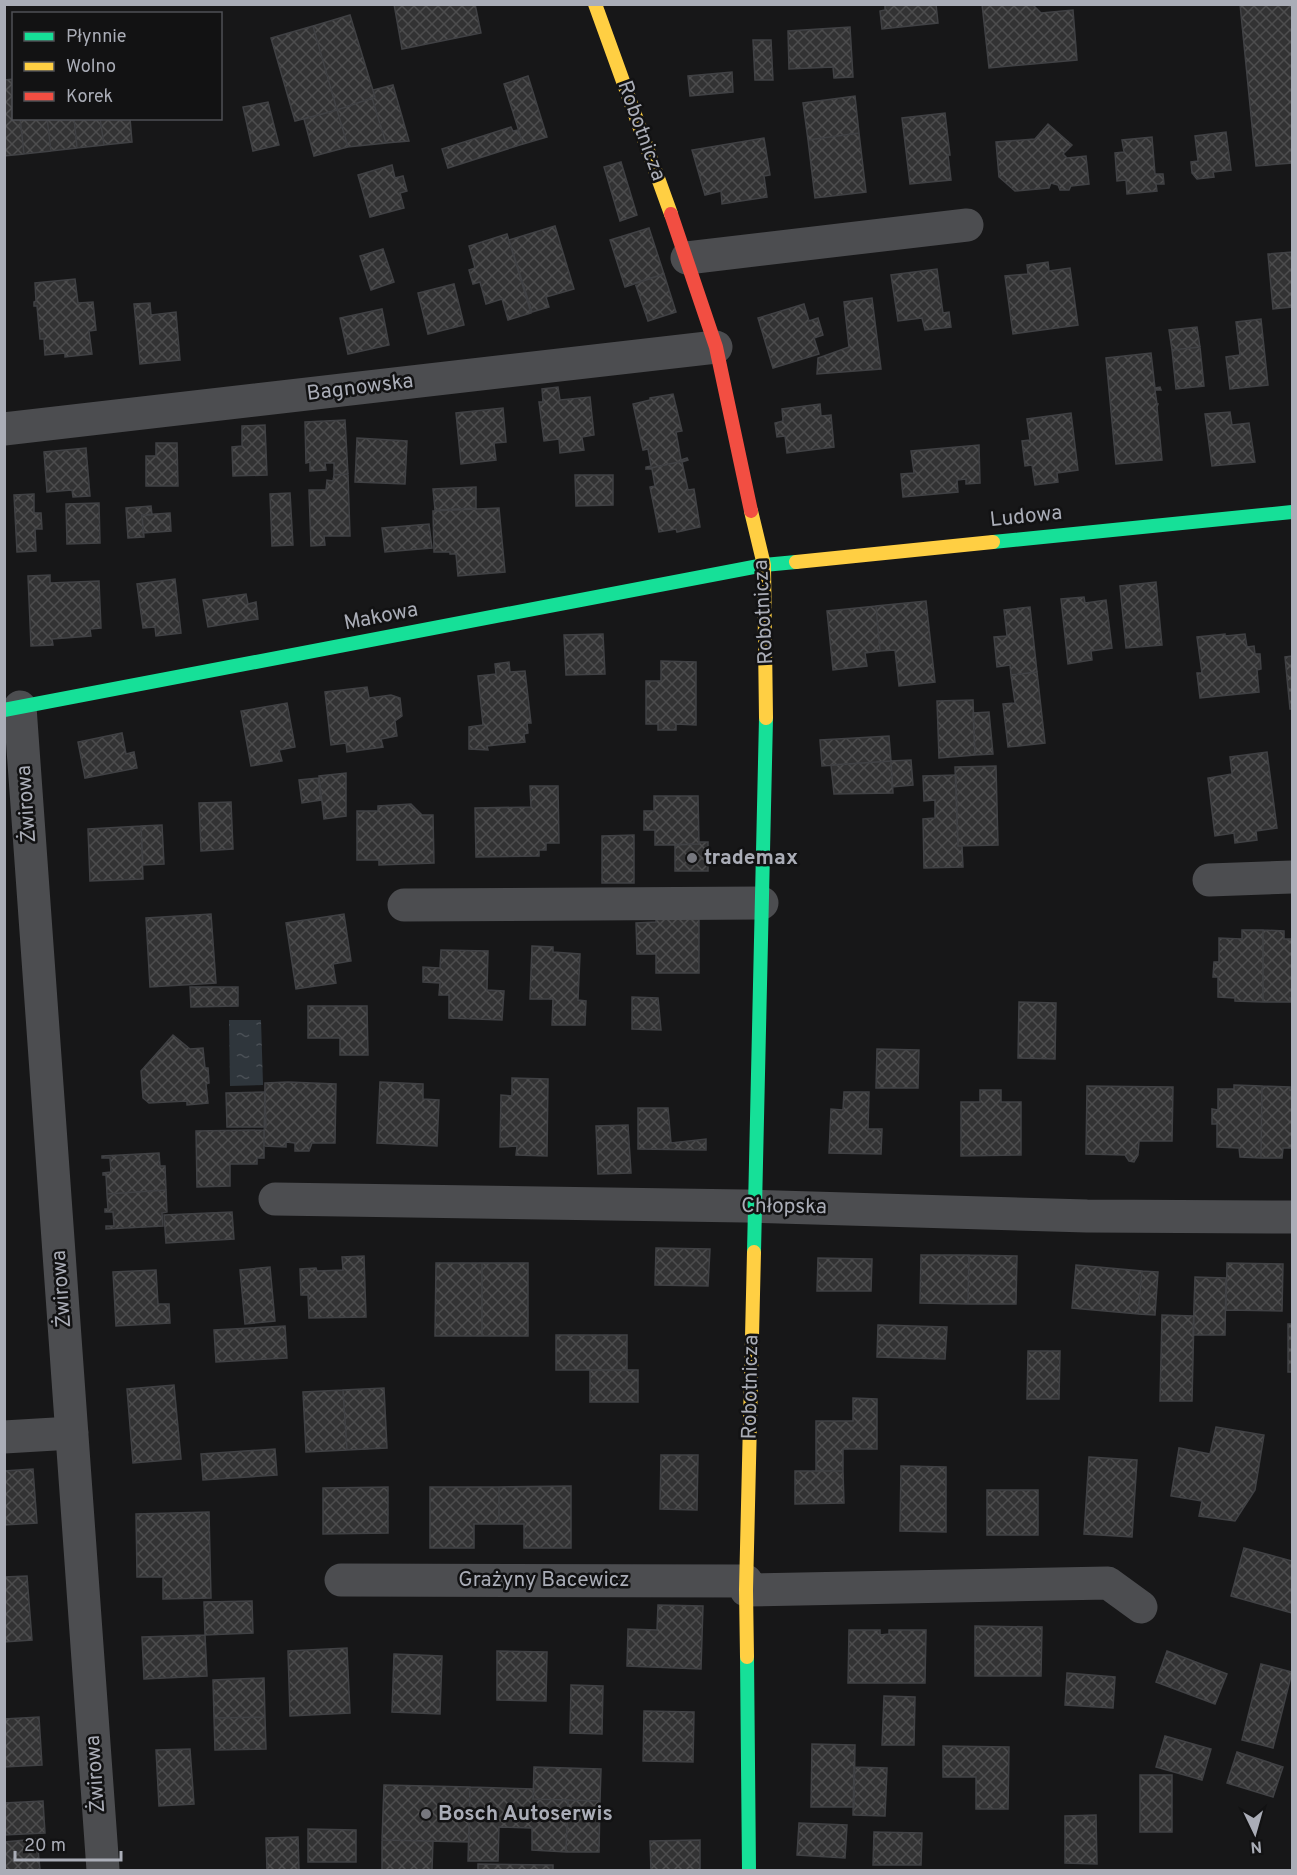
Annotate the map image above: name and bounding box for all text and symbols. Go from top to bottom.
legend [12,12,222,120]
text: Płynnie [66,26,127,49]
text: Wolno [66,56,116,79]
street label: Robotnicza [610,77,672,185]
text: Korek [66,86,113,109]
street label: Bagnowska [305,368,415,408]
street label: Ludowa [988,500,1064,534]
street label: Robotnicza [748,559,780,665]
street label: Makowa [342,597,420,637]
street label: Żwirowa [11,764,43,844]
place label: trademax [704,845,798,872]
marker: trademax [685,851,699,865]
street label: Chłopska [741,1193,827,1221]
street label: Żwirowa [46,1249,78,1329]
street label: Robotnicza [737,1334,765,1440]
street label: Grażyny Bacewicz [458,1567,630,1594]
street label: Żwirowa [80,1734,112,1814]
place label: Bosch Autoserwis [438,1801,613,1828]
north arrow [1225,1803,1285,1863]
marker: Bosch Autoserwis [419,1807,433,1821]
scale bar [15,1824,122,1862]
text: 20 m [24,1835,66,1858]
text: N [1250,1835,1263,1856]

